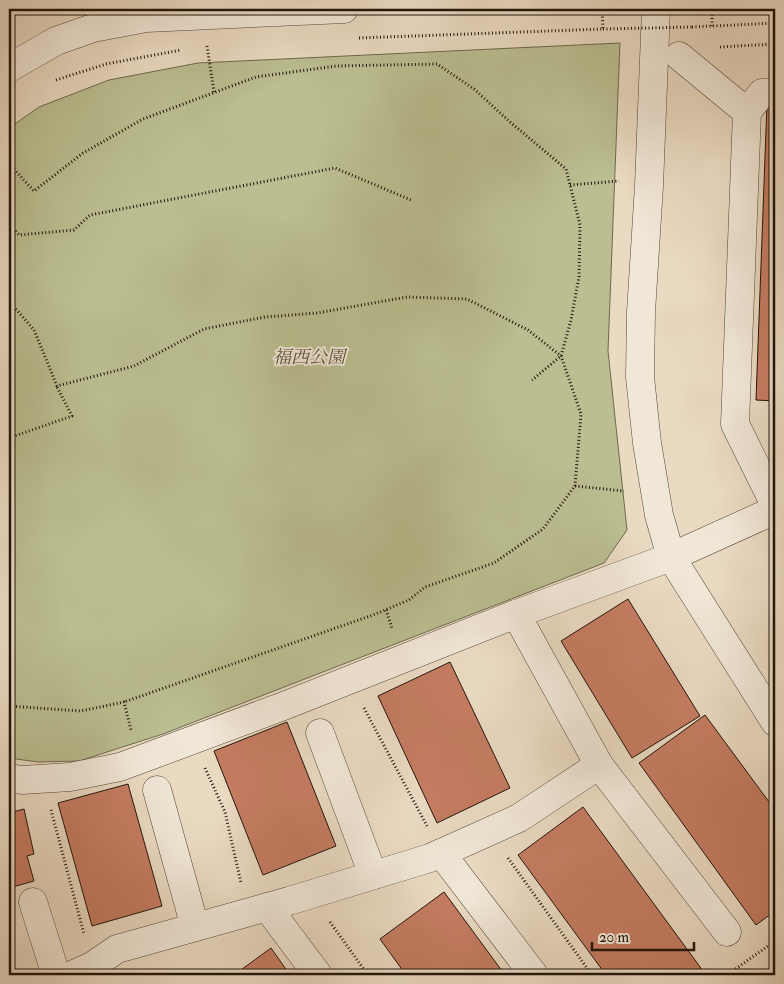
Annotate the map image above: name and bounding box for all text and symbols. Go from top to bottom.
park label: 福西公園 [273,346,348,369]
scale bar [592,919,694,951]
text: 20 m [599,928,629,947]

